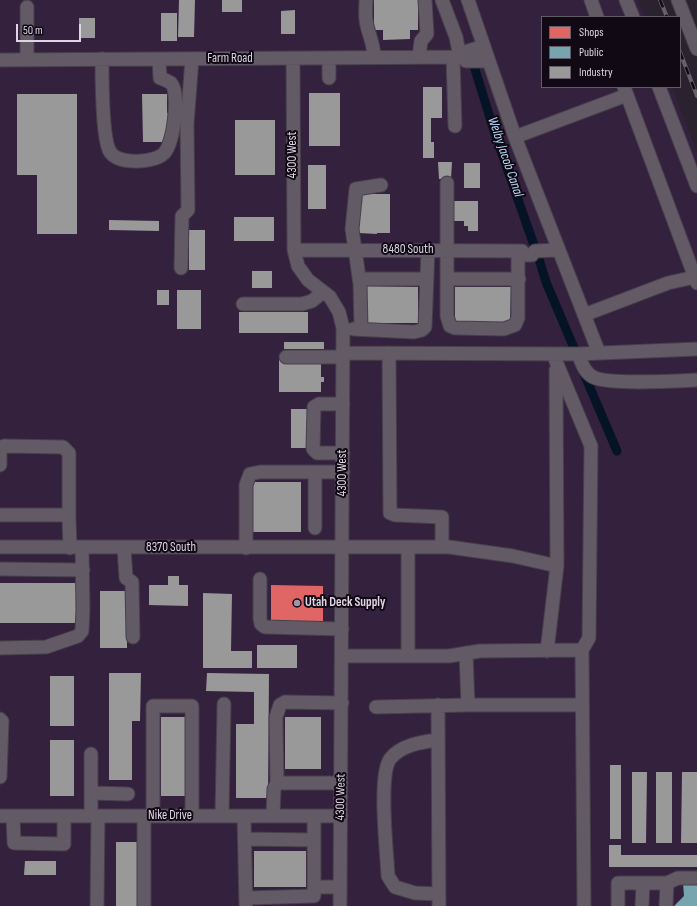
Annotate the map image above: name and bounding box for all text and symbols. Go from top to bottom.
scale bar [18,16,83,42]
legend [541,16,681,88]
text: 50 m [23,23,43,38]
text: Shops [579,25,604,40]
text: Public [579,45,604,60]
street label: Farm Road [207,51,253,67]
text: Industry [579,65,613,80]
water label: Welby Jacob Canal [483,115,527,199]
street label: 4300 West [285,132,301,178]
street label: 8480 South [383,242,433,258]
street label: 4300 West [335,450,351,496]
street label: 8370 South [146,540,196,556]
place label: Utah Deck Supply [305,595,385,611]
marker: Utah Deck Supply [292,598,302,608]
street label: 4300 West [333,774,349,820]
street label: Nike Drive [148,808,192,824]

